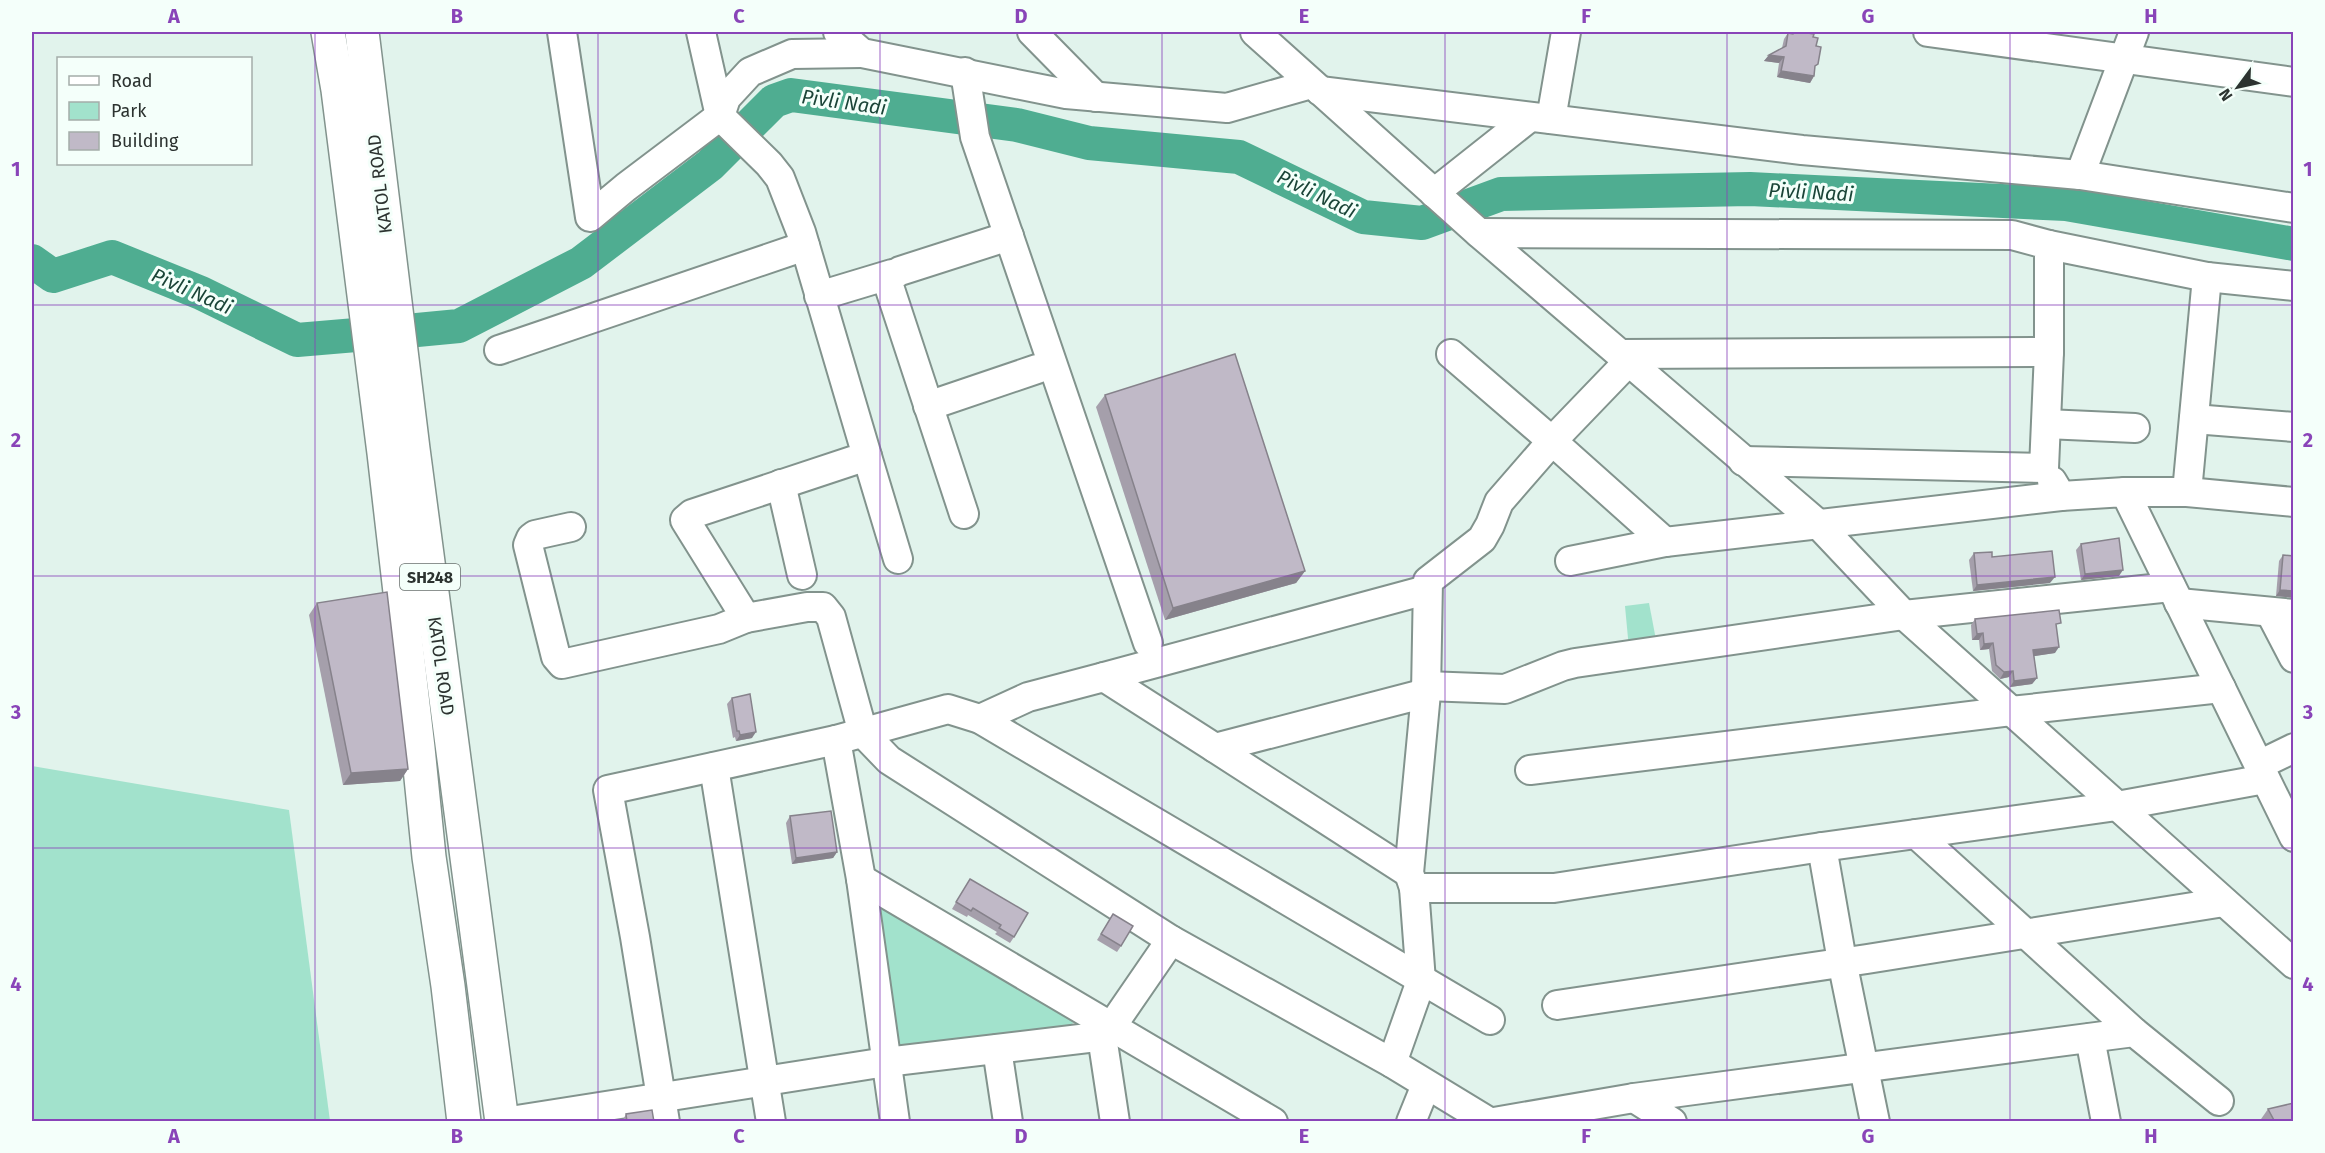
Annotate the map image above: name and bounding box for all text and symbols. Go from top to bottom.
text: A [167,4,181,28]
text: B [451,4,463,28]
text: C [733,4,745,28]
text: D [1014,4,1028,28]
text: E [1299,4,1309,28]
text: F [1581,4,1591,28]
text: G [1862,4,1874,28]
text: H [2144,4,2158,28]
legend [57,57,252,165]
north arrow [2208,57,2268,117]
text: Road [111,70,153,92]
water label: Pivli Nadi [800,84,888,120]
text: N [2215,85,2237,105]
text: Park [111,100,147,122]
text: Building [111,130,179,152]
street label: KATOL ROAD [363,133,397,235]
text: 1 [11,157,21,181]
text: 1 [2303,157,2313,181]
water label: Pivli Nadi [1273,164,1361,224]
water label: Pivli Nadi [1768,178,1855,206]
water label: Pivli Nadi [148,263,236,320]
text: 2 [11,428,21,452]
text: 2 [2303,428,2313,452]
road number: SH248 [400,564,460,590]
street label: KATOL ROAD [423,615,459,717]
text: 3 [10,700,21,724]
text: 3 [2302,700,2313,724]
text: 4 [10,972,22,996]
text: 4 [2302,972,2314,996]
text: A [167,1124,181,1148]
text: B [451,1124,463,1148]
text: C [733,1124,745,1148]
text: D [1014,1124,1028,1148]
text: E [1299,1124,1309,1148]
text: F [1581,1124,1591,1148]
text: G [1862,1124,1874,1148]
text: H [2144,1124,2158,1148]

